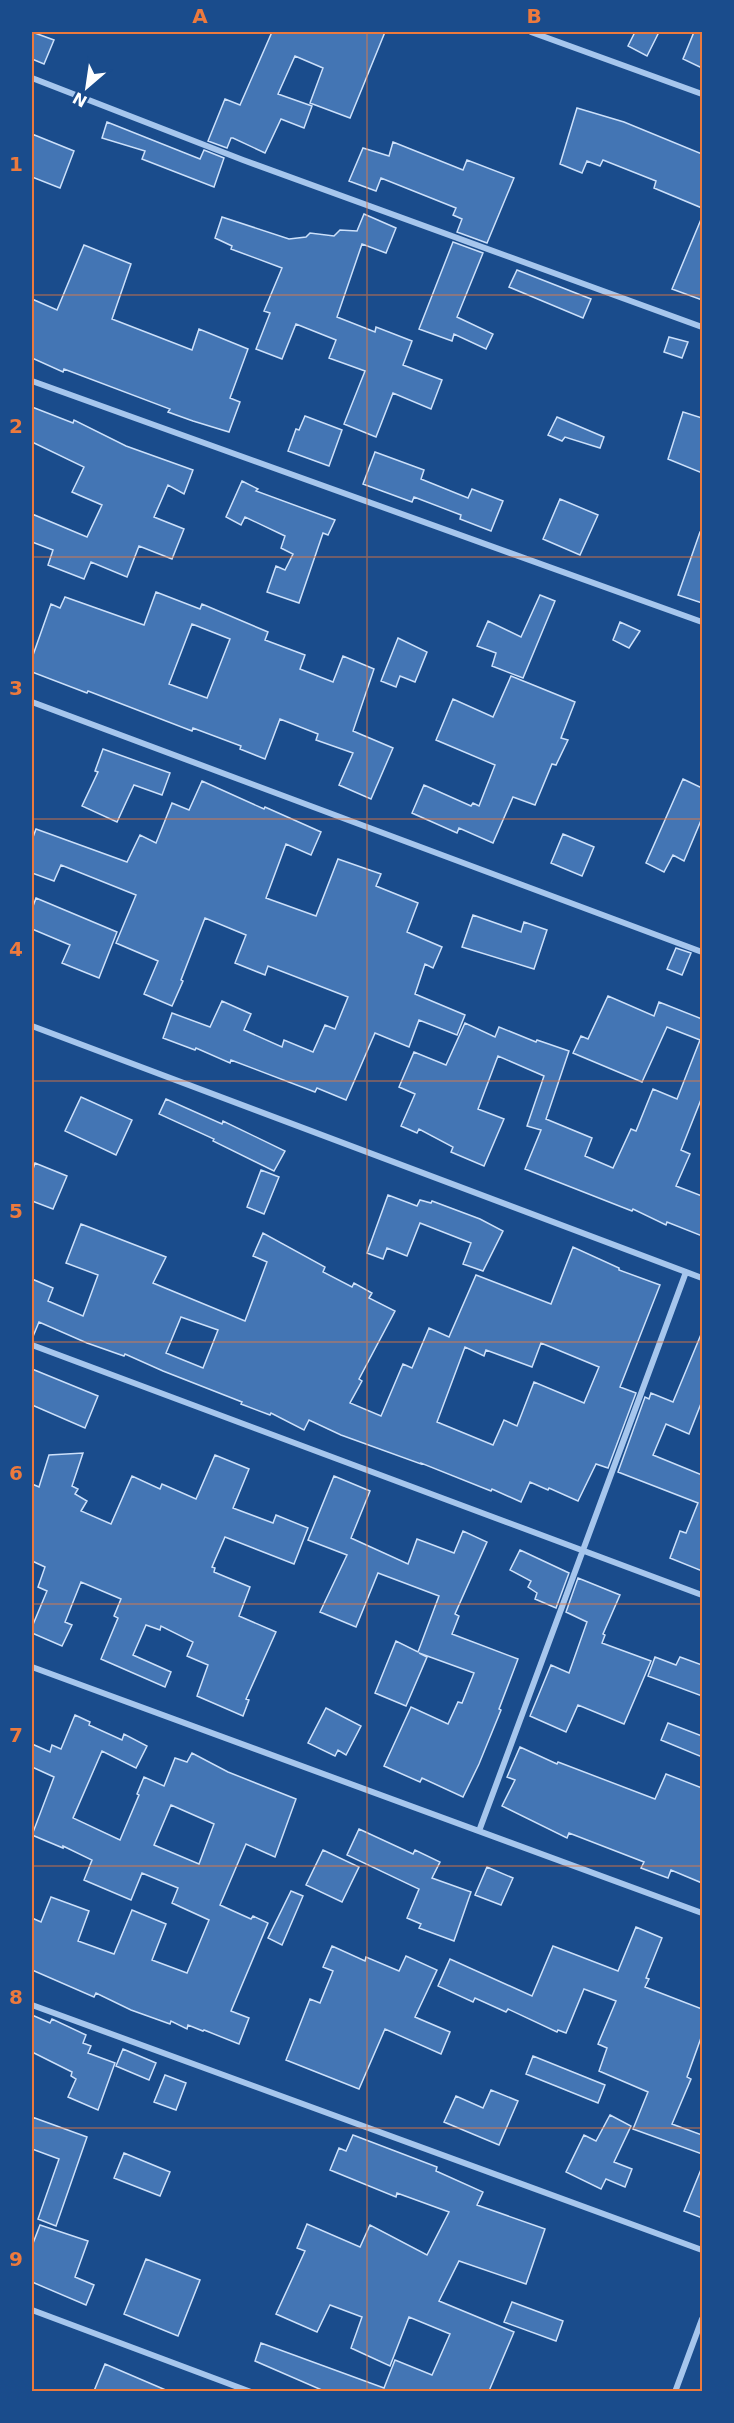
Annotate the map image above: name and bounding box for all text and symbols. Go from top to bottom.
text: A [192,4,208,28]
text: B [526,4,542,28]
north arrow [57,57,117,117]
text: N [70,88,90,111]
text: 1 [9,152,23,176]
text: 2 [9,414,23,438]
text: 3 [9,676,23,700]
text: 4 [9,937,23,961]
text: 5 [9,1199,23,1223]
text: 6 [9,1461,23,1485]
text: 7 [9,1723,23,1747]
text: 8 [9,1985,23,2009]
text: 9 [9,2247,23,2271]

